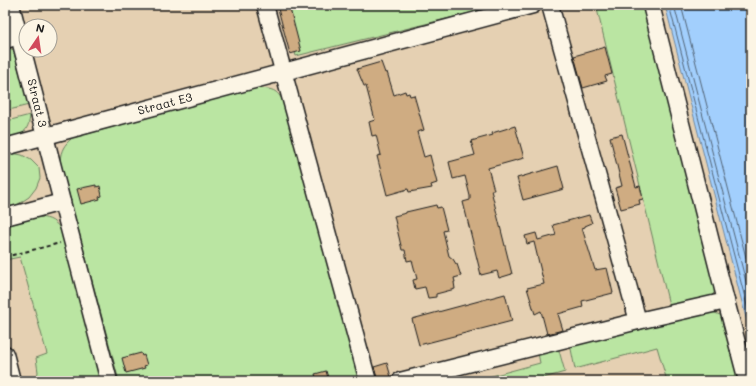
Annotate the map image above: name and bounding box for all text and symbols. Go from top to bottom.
north arrow [18,18,58,58]
text: N [35,20,46,36]
street label: Straat 3 [24,77,52,129]
street label: Straat E3 [136,88,194,118]

